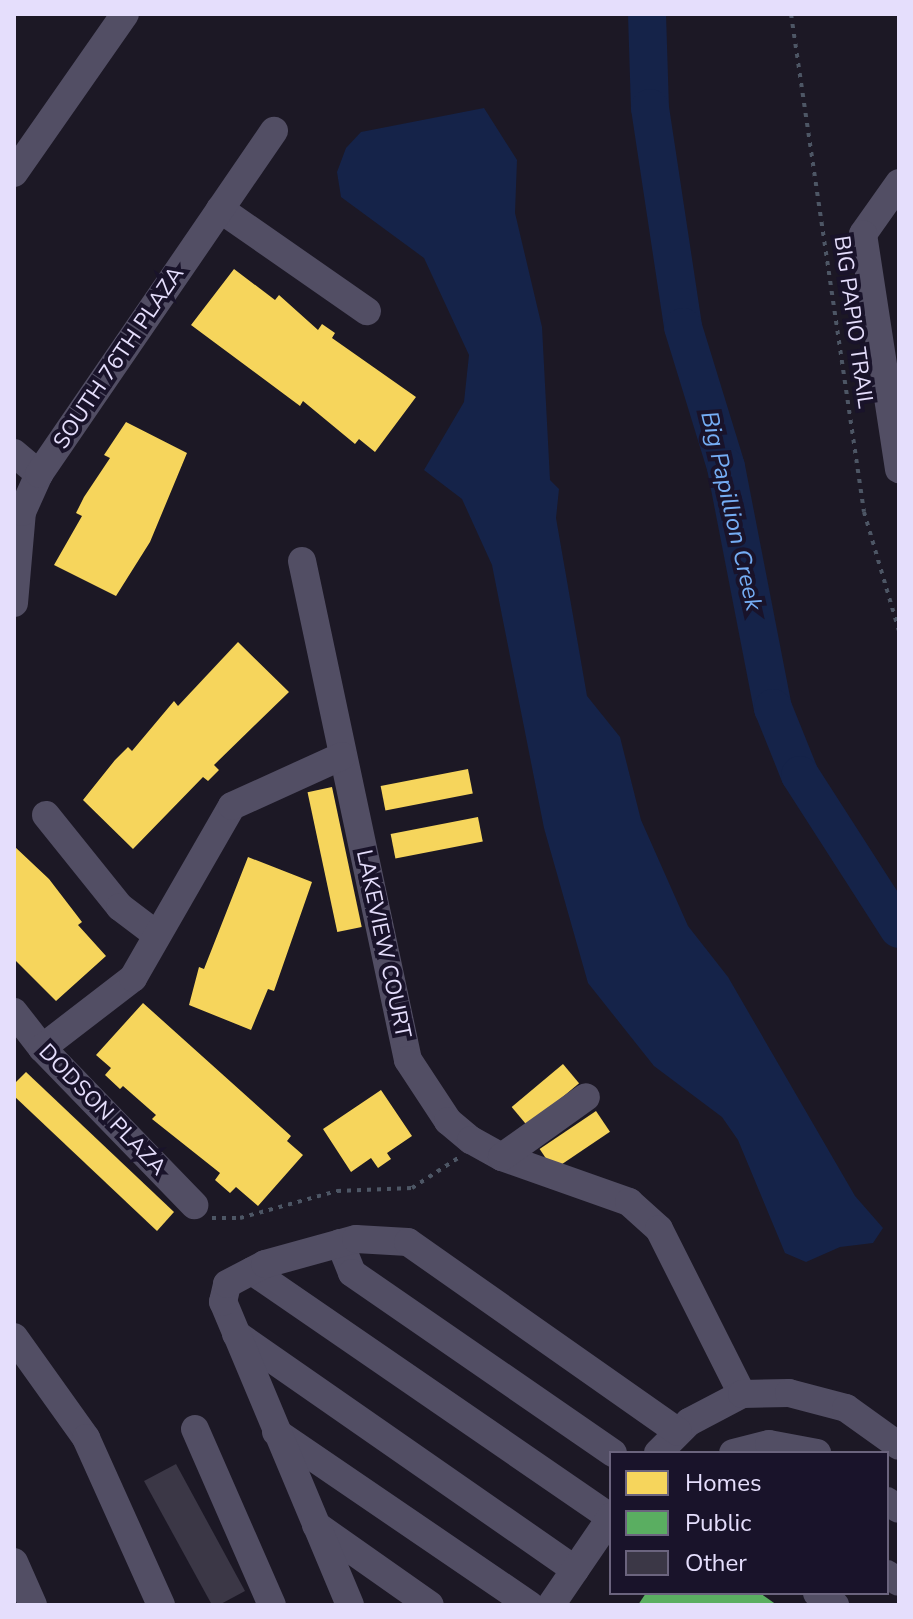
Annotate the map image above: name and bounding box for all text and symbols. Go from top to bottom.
street label: BIG PAPIO TRAIL [828,234,878,410]
street label: SOUTH 76TH PLAZA [48,262,190,454]
water label: Big Papillion Creek [694,408,768,614]
street label: LAKEVIEW COURT [350,847,416,1041]
street label: DODSON PLAZA [33,1039,171,1181]
legend [609,1451,889,1595]
text: Homes [685,1467,761,1499]
text: Public [685,1507,751,1539]
text: Other [685,1547,747,1579]

